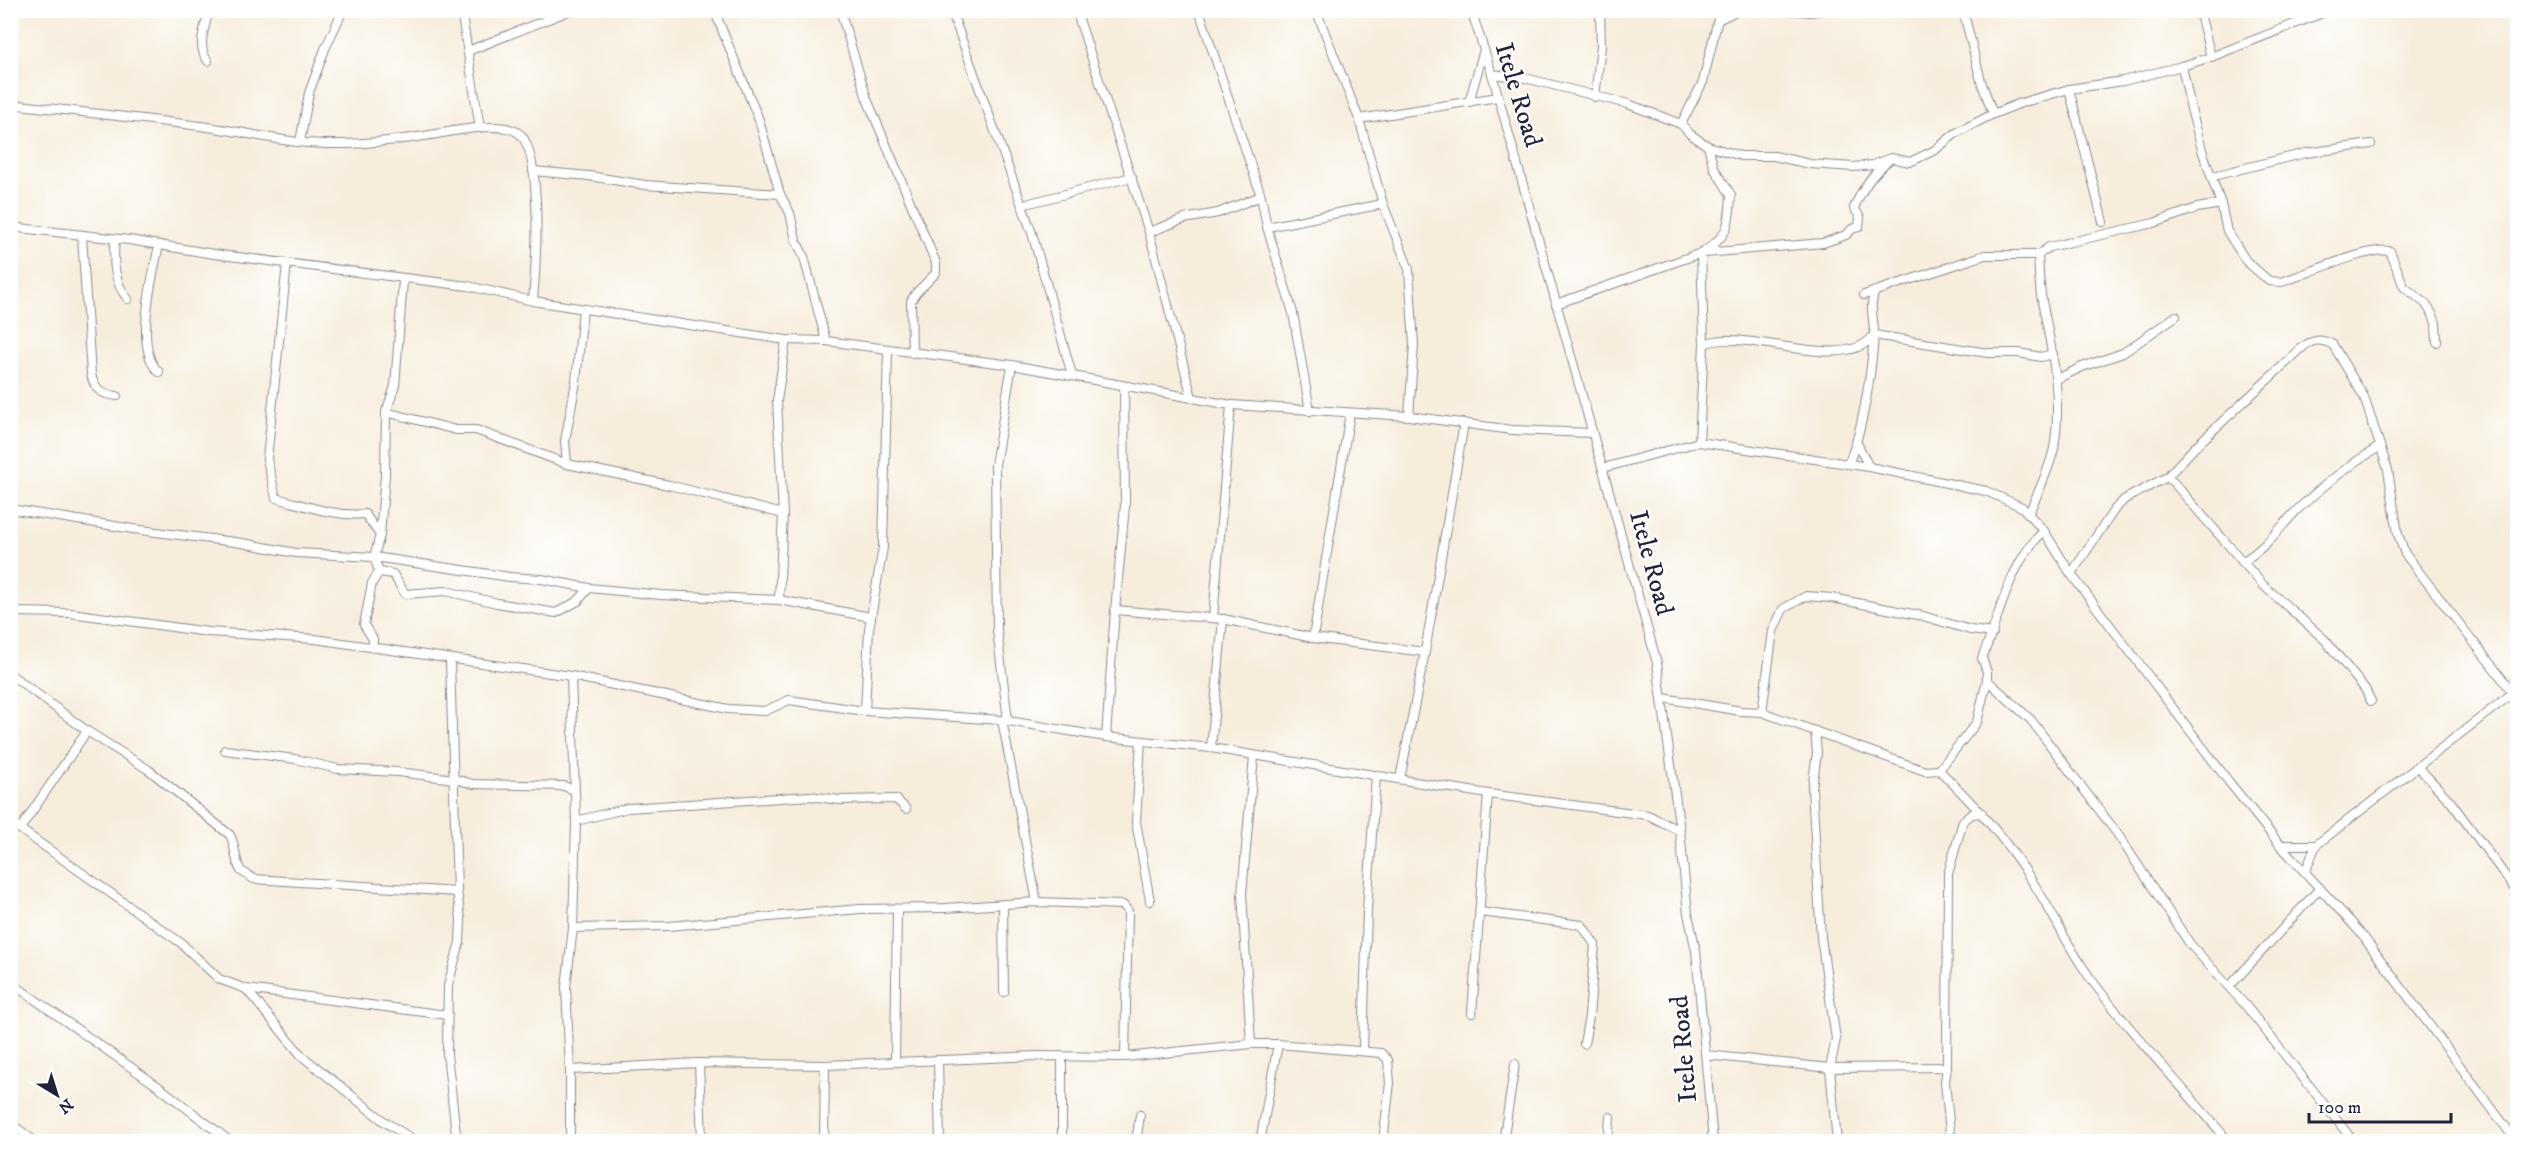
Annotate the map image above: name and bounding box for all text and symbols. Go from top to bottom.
street label: Itele Road [1487,39,1549,151]
street label: Itele Road [1621,507,1681,619]
street label: Itele Road [1663,994,1705,1104]
north arrow [27,1065,87,1125]
scale bar [2309,1086,2452,1124]
text: N [54,1094,77,1118]
text: 100 m [2318,1097,2361,1119]

